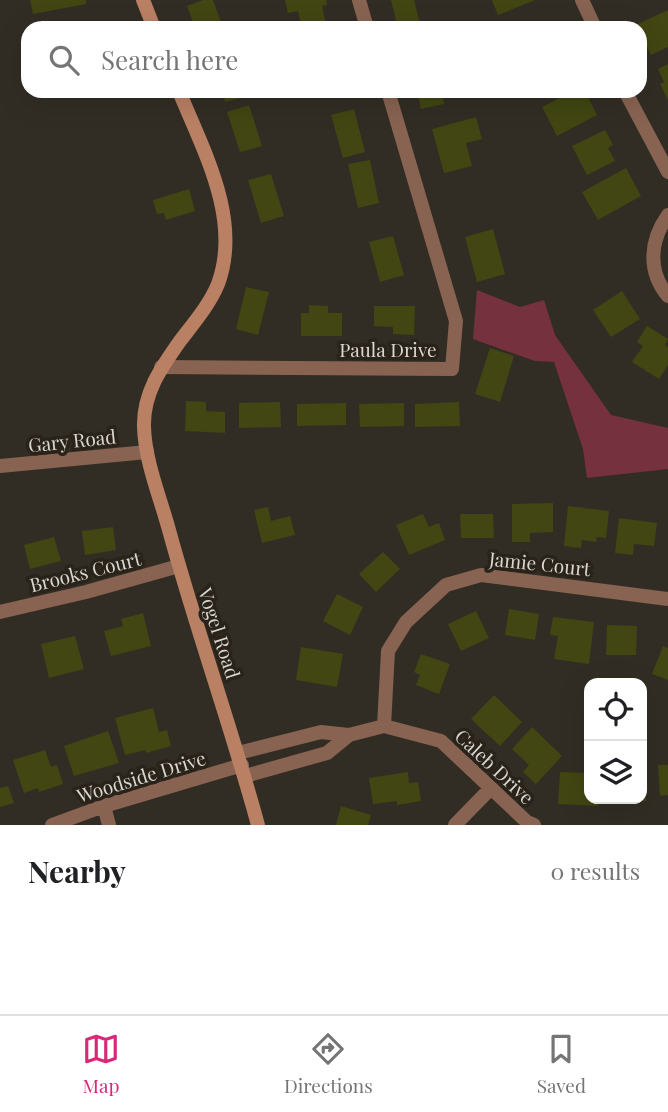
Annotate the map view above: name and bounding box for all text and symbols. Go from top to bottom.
search box [21,21,647,98]
icon: search [45,41,83,79]
text: Search here [101,42,238,77]
street label: Paula Drive [339,336,437,362]
street label: Gary Road [27,422,117,458]
street label: Brooks Court [27,545,144,597]
street label: Jamie Court [487,545,592,581]
street label: Vogel Road [193,583,247,682]
map controls [584,678,647,804]
button: locate [584,678,647,741]
street label: Caleb Drive [450,723,540,809]
button: layers [584,741,647,804]
street label: Woodside Drive [72,744,209,808]
text: Nearby [28,851,126,891]
text: 0 results [550,855,640,886]
tab: Map [82,1030,120,1098]
tab: Directions [284,1030,373,1098]
tab: Saved [537,1030,586,1098]

